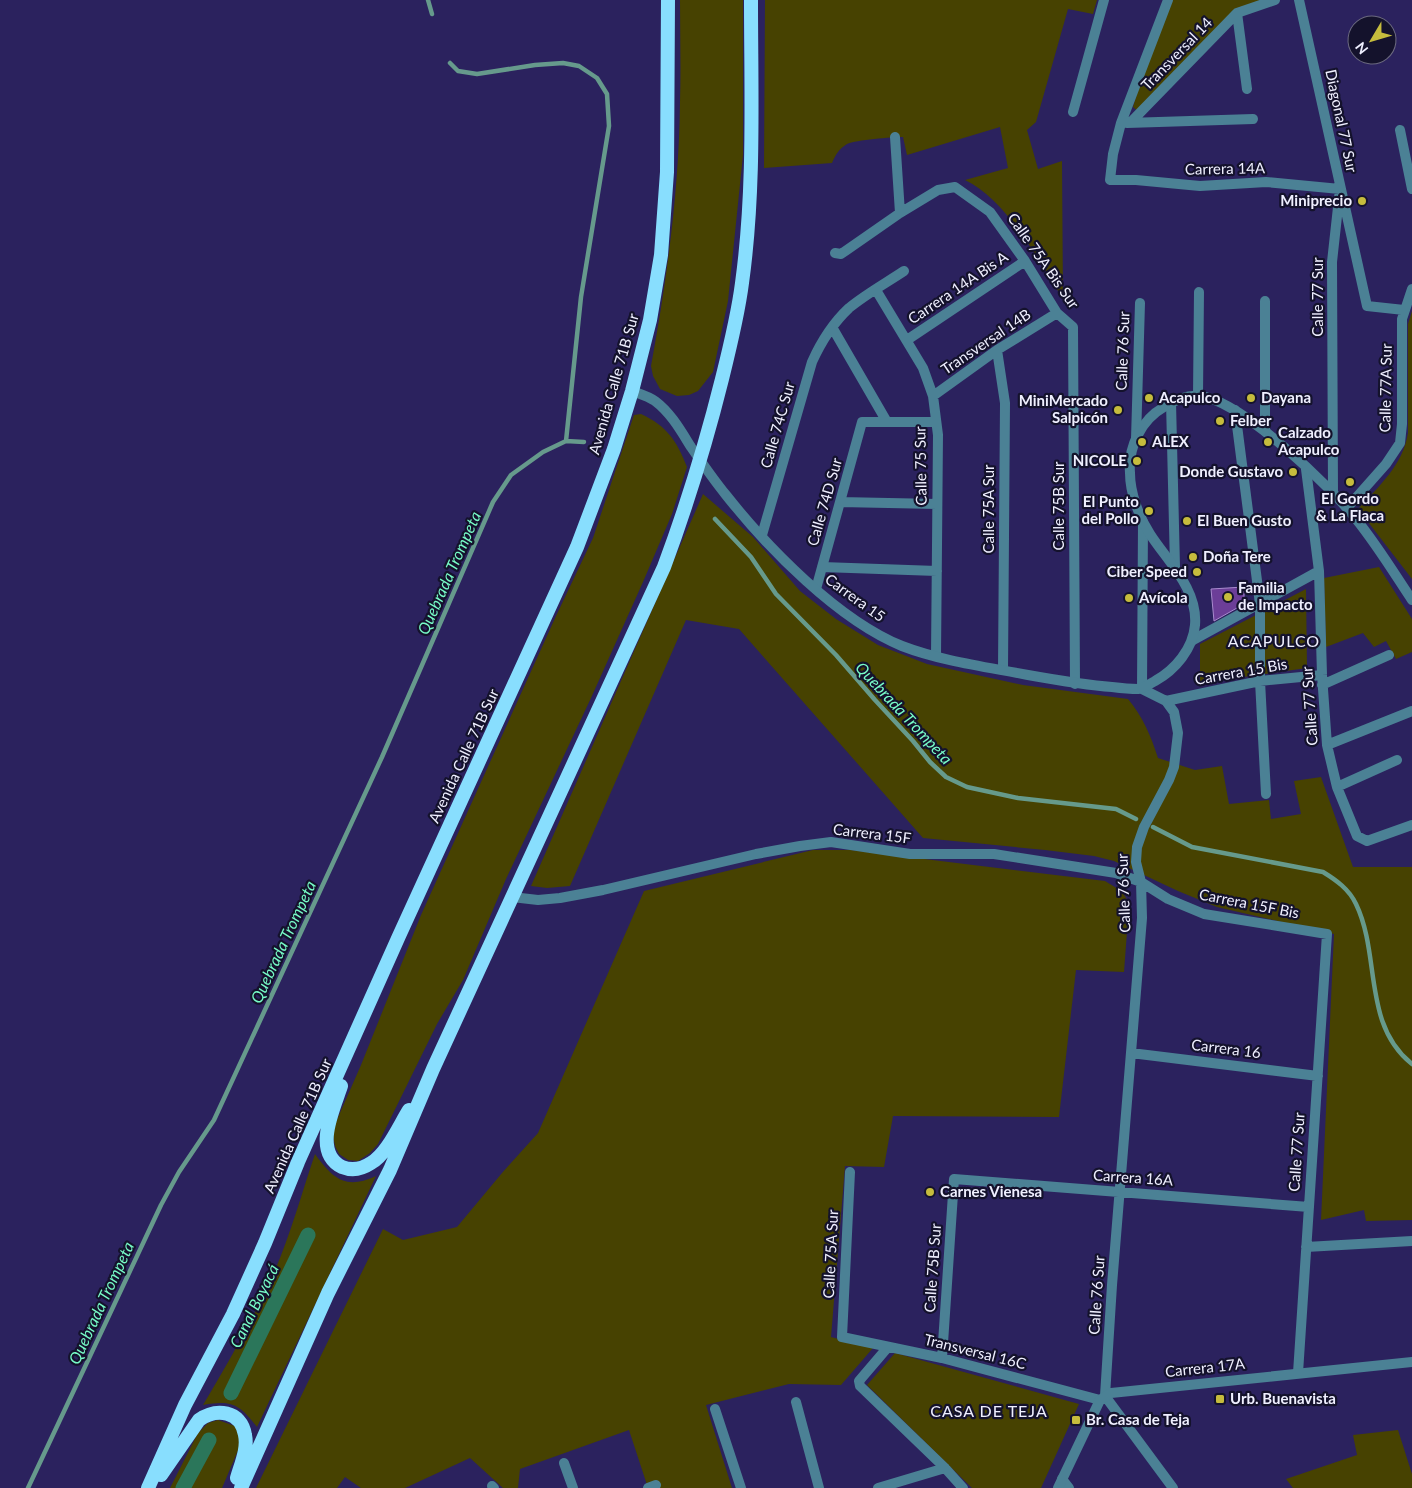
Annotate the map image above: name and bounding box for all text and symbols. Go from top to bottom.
street label: Transversal 14 [1137,13,1216,93]
north arrow [1347,15,1397,65]
text: N [1351,39,1371,58]
street label: Diagonal 77 Sur [1322,68,1362,174]
street label: Carrera 14A [1185,158,1266,178]
place label: Miniprecio [1280,191,1352,209]
marker: Miniprecio [1356,195,1368,207]
street label: Calle 75A Bis Sur [1004,209,1084,312]
street label: Carrera 14A Bis A [904,247,1012,327]
street label: Calle 77 Sur [1308,257,1326,337]
street label: Transversal 14B [937,305,1034,378]
street label: Calle 76 Sur [1112,310,1132,391]
street label: Avenida Calle 71B Sur [584,311,642,456]
street label: Calle 77A Sur [1375,343,1395,433]
street label: Calle 74C Sur [756,379,798,470]
place label: Acapulco [1158,388,1221,406]
place label: Dayana [1261,388,1311,406]
place label: MiniMercado Salpicón [1019,391,1108,426]
marker: Acapulco [1143,392,1155,404]
marker: Dayana [1245,392,1257,404]
marker: MiniMercado Salpicón [1112,404,1124,416]
place label: Felber [1230,411,1272,429]
marker: Felber [1214,415,1226,427]
place label: Calzado Acapulco [1277,423,1340,458]
street label: Calle 75 Sur [910,426,930,506]
place label: ALEX [1151,432,1190,450]
marker: ALEX [1136,436,1148,448]
marker: Calzado Acapulco [1262,436,1274,448]
place label: NICOLE [1073,451,1127,469]
street label: Calle 74D Sur [803,455,845,548]
marker: NICOLE [1131,455,1143,467]
street label: Calle 75B Sur [1049,461,1067,551]
place label: Donde Gustavo [1179,462,1283,480]
street label: Calle 75A Sur [979,464,997,554]
marker: Donde Gustavo [1287,466,1299,478]
marker: El Gordo & La Flaca [1344,476,1356,488]
place label: El Gordo & La Flaca [1316,489,1384,524]
place label: El Punto del Pollo [1081,492,1139,527]
marker: El Punto del Pollo [1143,505,1155,517]
water label: Quebrada Trompeta [413,508,484,637]
place label: El Buen Gusto [1197,511,1292,529]
marker: El Buen Gusto [1181,515,1193,527]
place label: Doña Tere [1203,547,1271,565]
marker: Doña Tere [1187,551,1199,563]
place label: Ciber Speed [1107,562,1187,580]
marker: Ciber Speed [1191,566,1203,578]
street label: Carrera 15 [822,569,889,625]
place label: Familia de Impacto [1238,578,1313,613]
place label: Avícola [1138,588,1188,606]
marker: Familia de Impacto [1222,591,1234,603]
marker: Avícola [1123,592,1135,604]
district label: ACAPULCO [1228,631,1320,650]
street label: Carrera 15 Bis [1193,654,1288,688]
water label: Quebrada Trompeta [852,658,957,768]
street label: Calle 77 Sur [1297,665,1321,746]
street label: Avenida Calle 71B Sur [424,685,502,825]
street label: Carrera 15F [832,819,912,847]
street label: Calle 76 Sur [1113,853,1133,933]
water label: Quebrada Trompeta [246,878,319,1006]
street label: Carrera 15F Bis [1198,884,1301,922]
street label: Carrera 16 [1190,1035,1262,1061]
street label: Avenida Calle 71B Sur [259,1055,335,1196]
street label: Calle 77 Sur [1284,1111,1308,1192]
street label: Carrera 16A [1092,1165,1175,1189]
place label: Carnes Vienesa [940,1182,1042,1200]
marker: Carnes Vienesa [924,1186,936,1198]
street label: Calle 75A Sur [819,1208,841,1299]
street label: Calle 75B Sur [920,1222,944,1313]
water label: Quebrada Trompeta [64,1239,137,1367]
street label: Calle 76 Sur [1084,1254,1108,1335]
water label: Canal Boyacá [225,1260,282,1351]
street label: Transversal 16C [922,1330,1028,1372]
street label: Carrera 17A [1164,1354,1247,1380]
place label: Urb. Buenavista [1230,1389,1336,1407]
marker: Urb. Buenavista [1214,1393,1226,1405]
district label: CASA DE TEJA [930,1401,1048,1420]
place label: Br. Casa de Teja [1086,1410,1190,1428]
marker: Br. Casa de Teja [1070,1414,1082,1426]

